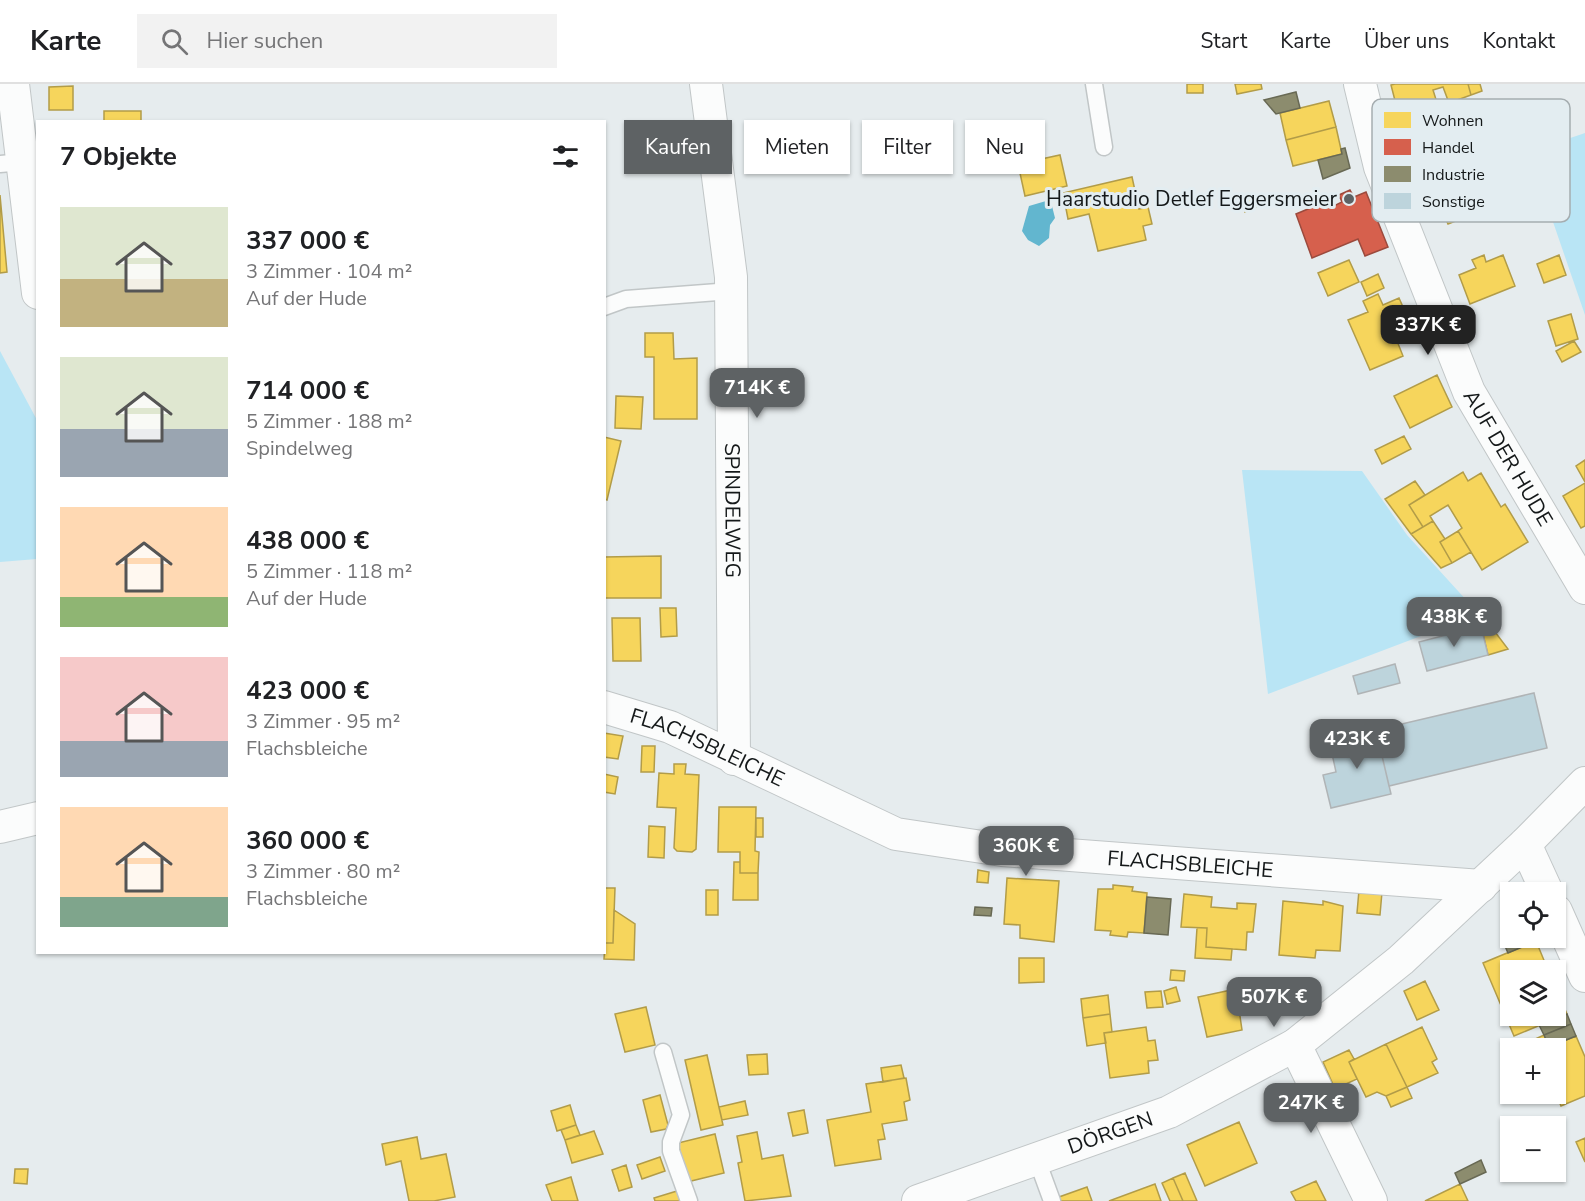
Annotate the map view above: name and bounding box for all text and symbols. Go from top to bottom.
search box [137,14,557,68]
text: Karte [30,22,101,60]
icon: search [158,25,191,58]
text: Hier suchen [206,26,323,56]
text: Start [1200,27,1247,55]
text: Karte [1280,27,1331,55]
text: Über uns [1364,27,1449,55]
text: Kontakt [1482,27,1555,55]
legend [1372,99,1570,222]
text: Wohnen [1422,110,1483,132]
chip: Kaufen [624,120,732,174]
chip: Mieten [744,120,850,174]
chip: Filter [862,120,953,174]
chip: Neu [965,120,1045,174]
text: Handel [1422,137,1475,159]
text: 7 Objekte [60,139,177,174]
icon: filters [549,140,582,173]
text: Industrie [1422,164,1485,186]
place label: Haarstudio Detlef Eggersmeier [1046,185,1337,213]
text: Sonstige [1422,191,1485,213]
marker: Haarstudio Detlef Eggersmeier [1342,192,1356,206]
text: 337 000 € [246,223,369,258]
icon: home [108,231,180,303]
text: 3 Zimmer · 104 m² [246,258,412,285]
text: Auf der Hude [246,285,367,312]
pin: 337K € [1379,305,1477,356]
text: 337K € [1395,311,1461,338]
pin: 714K € [708,368,806,419]
text: 714 000 € [246,373,369,408]
text: 714K € [724,374,790,401]
icon: home [108,381,180,453]
street label: AUF DER HUDE [1457,385,1559,531]
text: 5 Zimmer · 188 m² [246,408,412,435]
text: Spindelweg [246,435,353,462]
street label: SPINDELWEG [718,443,747,578]
text: 438 000 € [246,523,369,558]
icon: home [108,531,180,603]
text: 5 Zimmer · 118 m² [246,558,412,585]
text: Auf der Hude [246,585,367,612]
pin: 438K € [1405,597,1503,648]
text: 438K € [1421,603,1487,630]
text: 423 000 € [246,673,369,708]
icon: home [108,681,180,753]
street label: FLACHSBLEICHE [627,702,789,793]
text: 3 Zimmer · 95 m² [246,708,400,735]
pin: 423K € [1308,719,1406,770]
text: 423K € [1324,725,1390,752]
text: Flachsbleiche [246,735,368,762]
text: 360 000 € [246,823,369,858]
pin: 360K € [977,826,1075,877]
icon: home [108,831,180,903]
text: 360K € [993,832,1059,859]
street label: FLACHSBLEICHE [1106,844,1274,884]
text: 3 Zimmer · 80 m² [246,858,400,885]
map controls [1500,882,1566,1182]
button: locate [1500,882,1566,948]
text: Flachsbleiche [246,885,368,912]
button: layers [1500,960,1566,1026]
pin: 507K € [1225,977,1323,1028]
text: 507K € [1241,983,1307,1010]
button: + [1500,1038,1566,1104]
pin: 247K € [1262,1083,1360,1134]
text: 247K € [1278,1089,1344,1116]
street label: DÖRGEN [1064,1105,1157,1161]
button: − [1500,1116,1566,1182]

